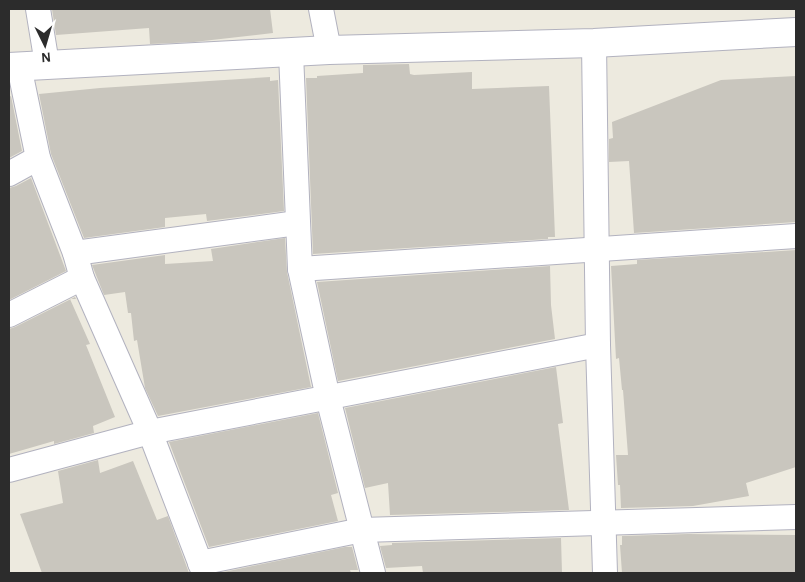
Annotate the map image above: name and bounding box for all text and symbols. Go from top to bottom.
north arrow [20,20,70,70]
text: N [41,50,52,64]

